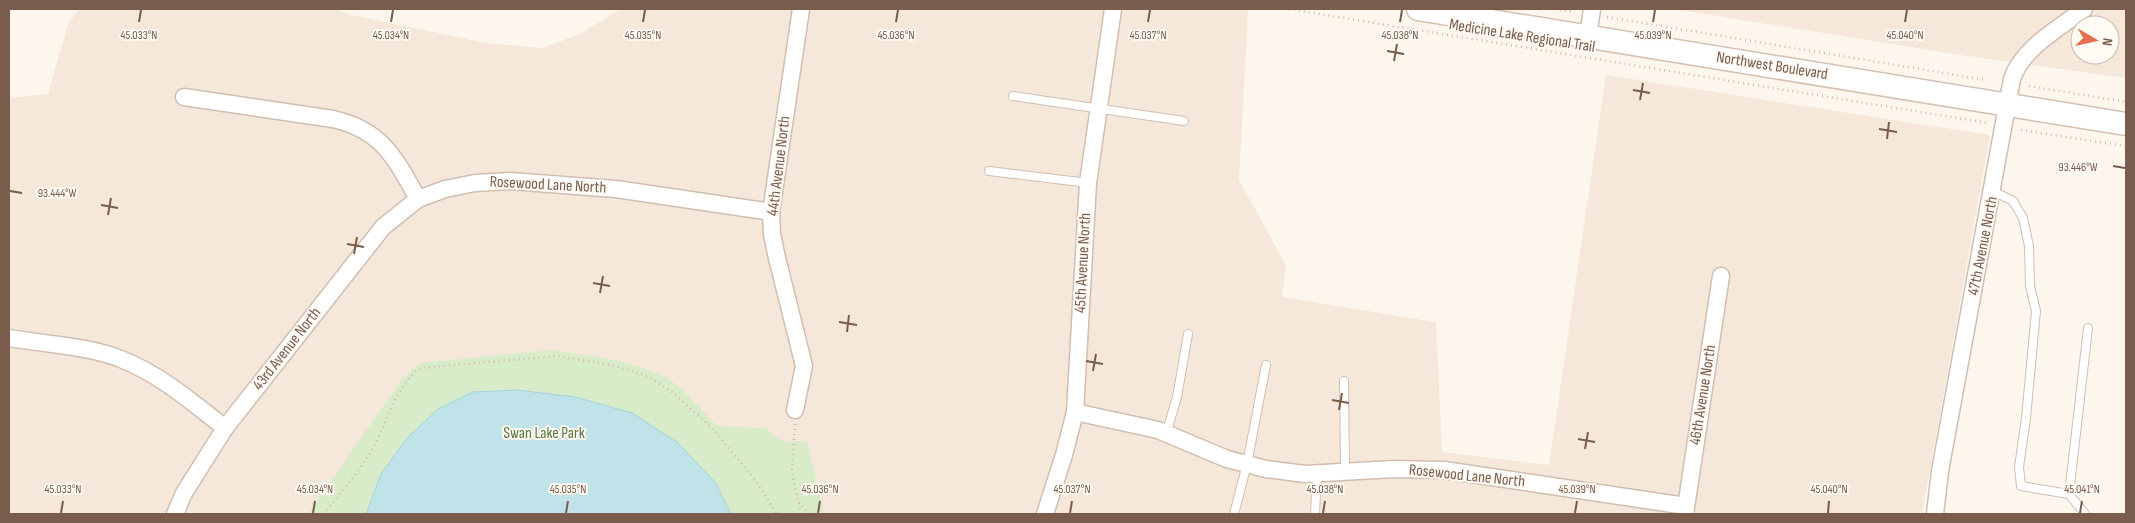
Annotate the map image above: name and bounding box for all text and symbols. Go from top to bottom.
street label: Medicine Lake Regional Trail [1448,15,1596,57]
north arrow [2070,15,2120,65]
text: 45.033°N [121,28,157,43]
text: 45.034°N [373,28,409,43]
text: 45.035°N [625,28,661,43]
text: 45.036°N [877,28,915,43]
text: 45.037°N [1129,28,1167,43]
text: 45.038°N [1382,28,1418,43]
text: 45.039°N [1634,28,1672,43]
text: 45.040°N [1886,28,1924,43]
text: N [2098,37,2116,47]
street label: Northwest Boulevard [1715,48,1829,84]
street label: 44th Avenue North [763,115,795,217]
text: 93.446°W [2058,160,2098,175]
street label: Rosewood Lane North [489,172,607,198]
text: 93.444°W [38,186,77,201]
street label: 47th Avenue North [1964,195,2002,297]
street label: 45th Avenue North [1071,212,1095,314]
street label: 43rd Avenue North [249,304,325,394]
street label: 46th Avenue North [1686,344,1720,446]
park label: Swan Lake Park [503,424,585,443]
street label: Rosewood Lane North [1408,460,1526,492]
text: 45.033°N [45,482,81,497]
text: 45.034°N [297,482,333,497]
text: 45.035°N [550,482,586,497]
text: 45.036°N [801,482,839,497]
text: 45.037°N [1053,482,1091,497]
text: 45.038°N [1307,482,1343,497]
text: 45.039°N [1558,482,1596,497]
text: 45.040°N [1810,482,1848,497]
text: 45.041°N [2064,482,2100,497]

